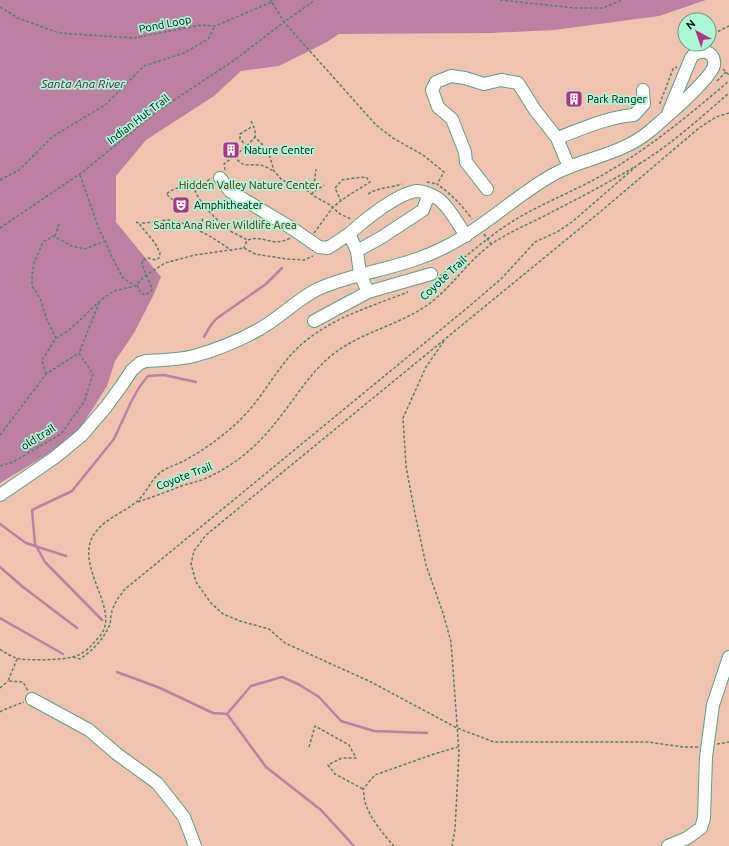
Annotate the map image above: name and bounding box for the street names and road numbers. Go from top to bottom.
street label: Pond Loop [138,13,192,35]
street label: Indian Hut Trail [105,92,171,146]
street label: Coyote Trail [417,253,469,302]
street label: old trail [19,422,57,452]
street label: Coyote Trail [154,460,214,492]

